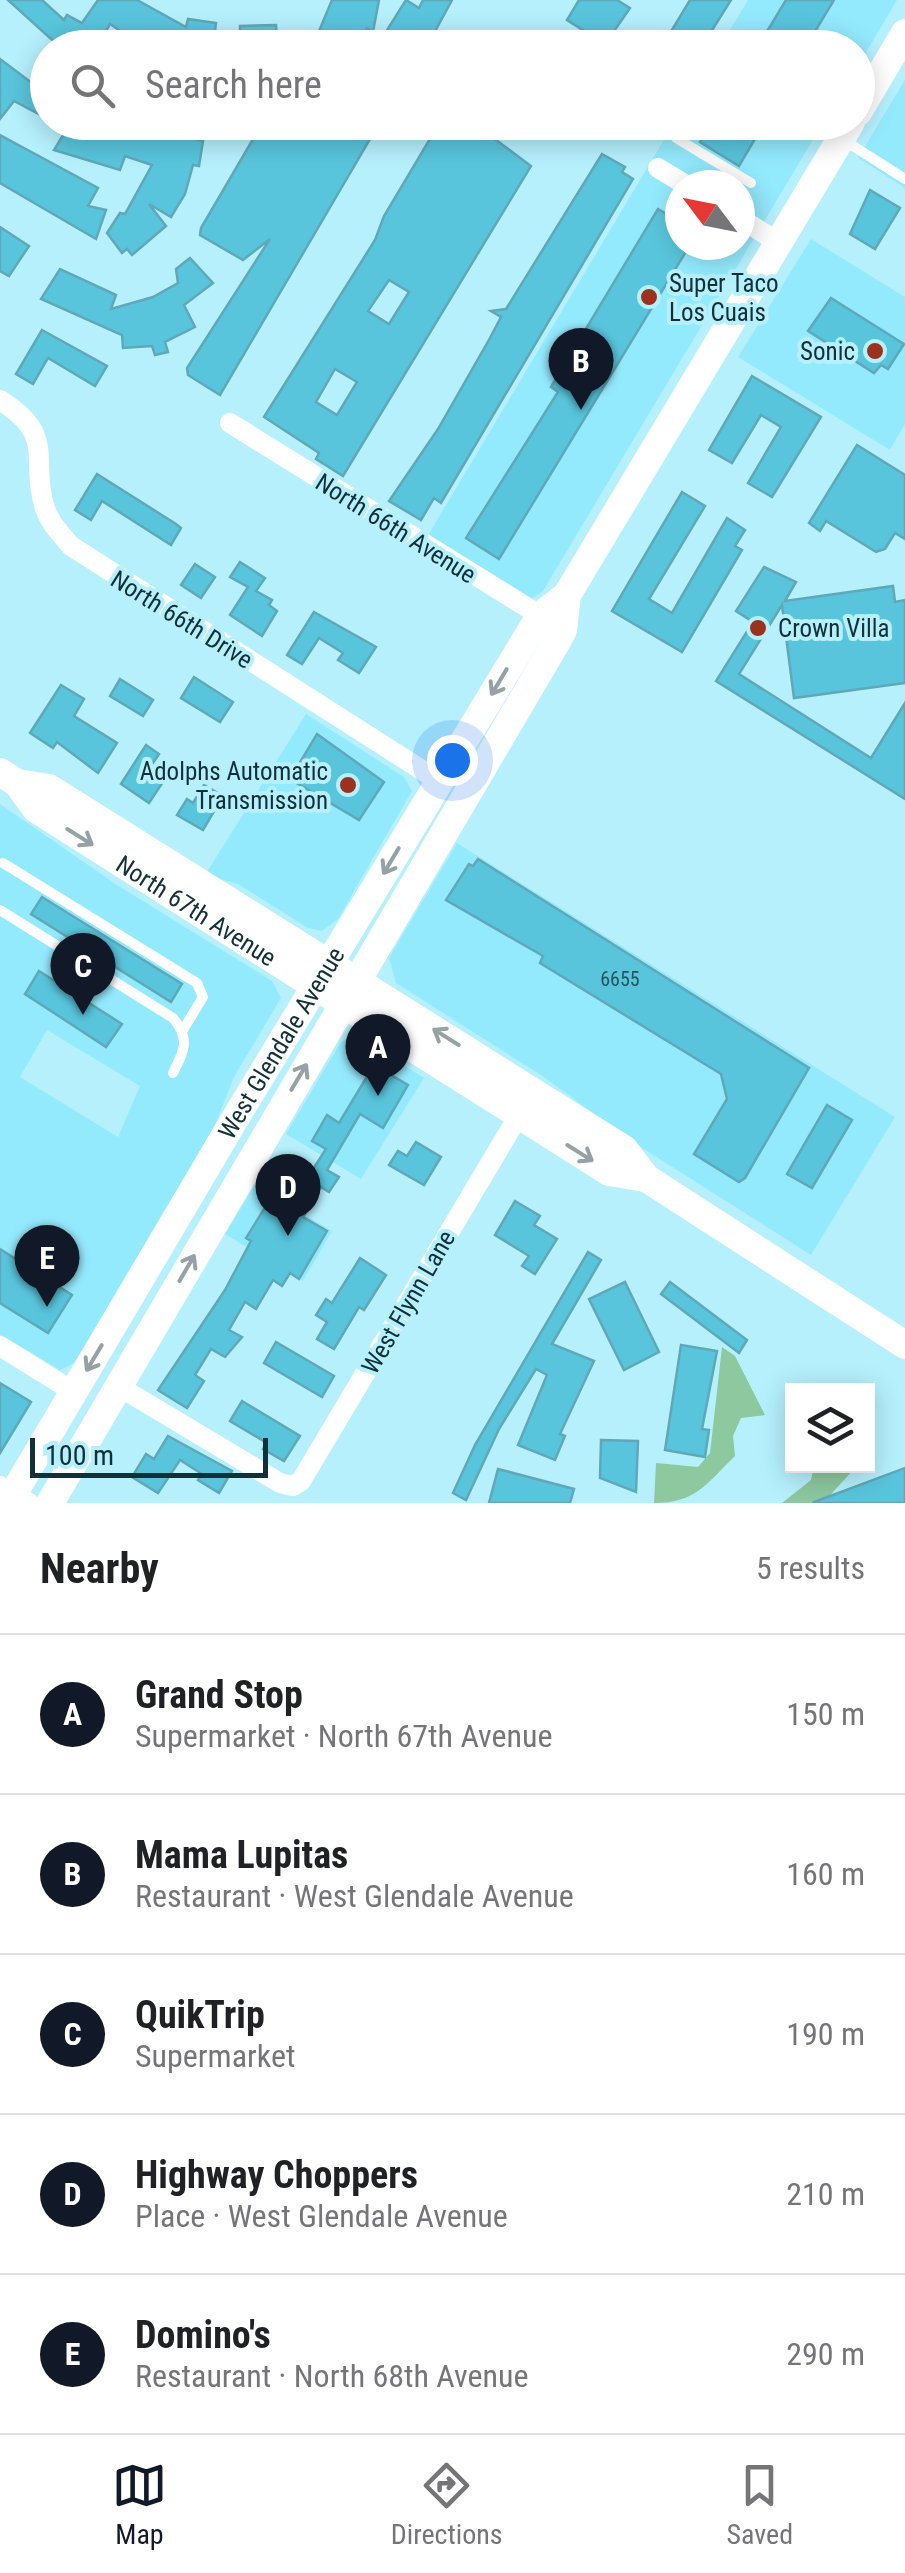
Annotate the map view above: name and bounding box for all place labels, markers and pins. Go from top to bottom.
place label: Super Taco Los Cuais [669,269,779,327]
marker: Super Taco Los Cuais [638,286,660,308]
pin: B [548,328,614,410]
place label: Sonic [800,337,855,366]
marker: Sonic [864,340,886,362]
place label: Crown Villa [778,614,889,643]
marker: Crown Villa [747,617,769,639]
place label: Adolphs Automatic Transmission [140,757,328,815]
marker: Adolphs Automatic Transmission [337,774,359,796]
pin: C [51,932,116,1015]
pin: A [346,1014,410,1096]
pin: D [256,1154,320,1236]
pin: E [15,1224,80,1307]

